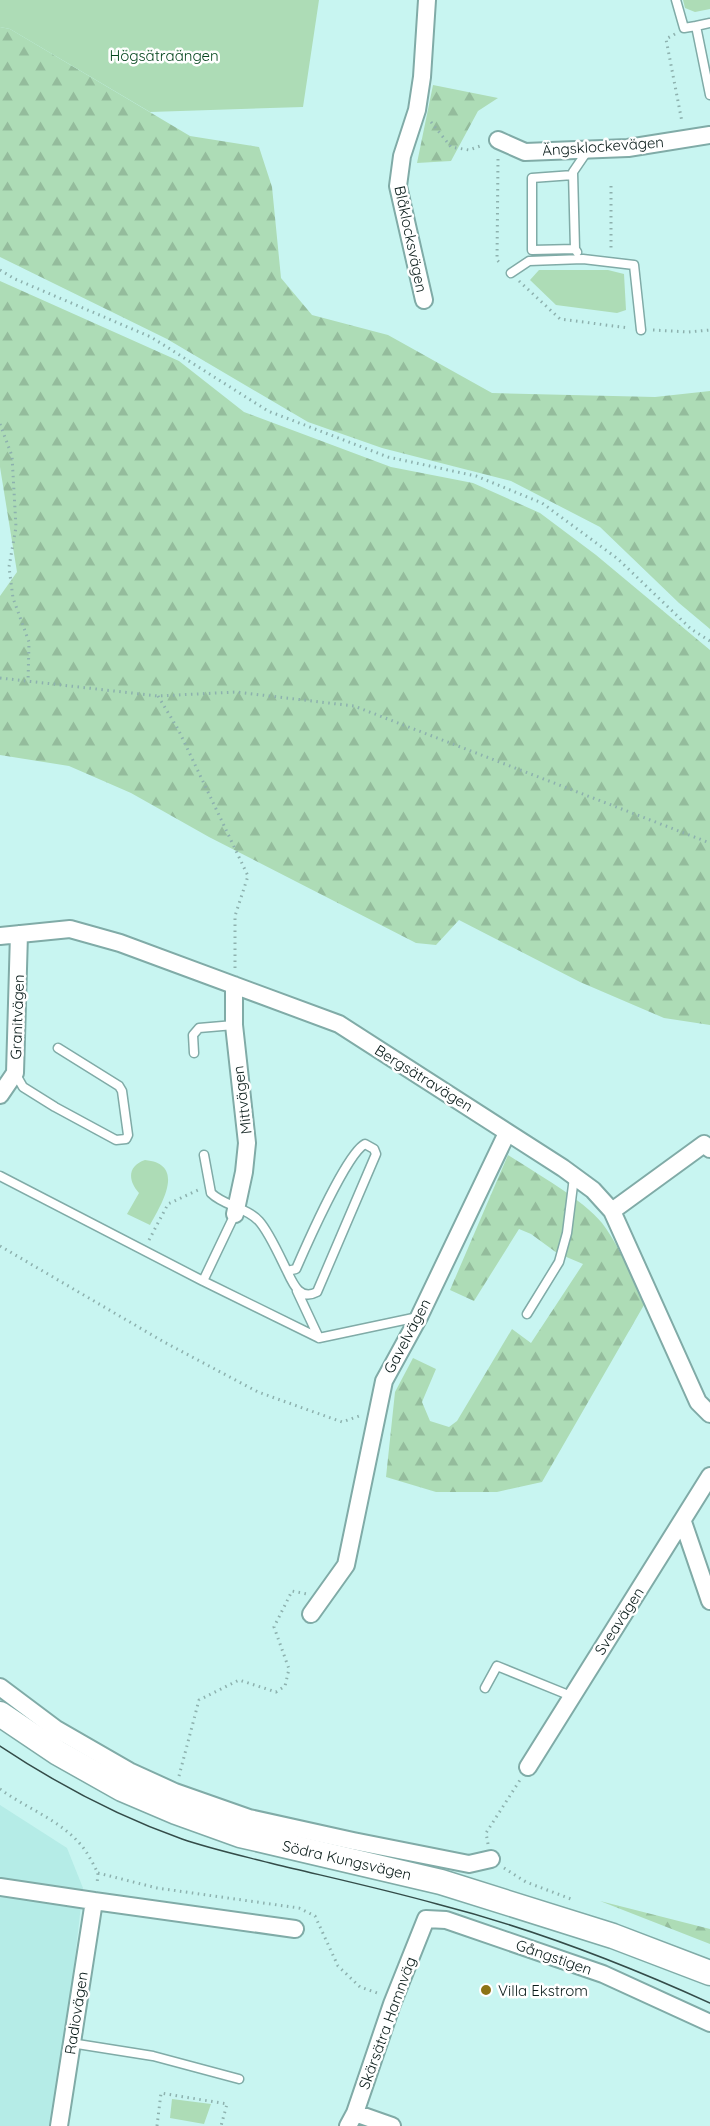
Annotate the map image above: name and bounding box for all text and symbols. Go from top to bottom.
park label: Högsätraängen [109,46,219,65]
street label: Ängsklockevägen [541,132,665,160]
street label: Blåklocksvägen [390,184,432,294]
street label: Granitvägen [6,974,28,1060]
street label: Bergsätravägen [371,1040,477,1116]
street label: Mittvägen [228,1065,256,1135]
street label: Gavelvägen [379,1295,435,1377]
street label: Sveavägen [590,1584,648,1658]
street label: Södra Kungsvägen [281,1836,413,1884]
street label: Gångstigen [513,1935,595,1979]
street label: Skärsätra Hamnväg [354,1954,420,2092]
street label: Radiovägen [60,1970,92,2056]
place label: Villa Ekstrom [498,1981,588,2000]
marker: Villa Ekstrom [479,1983,493,1997]

